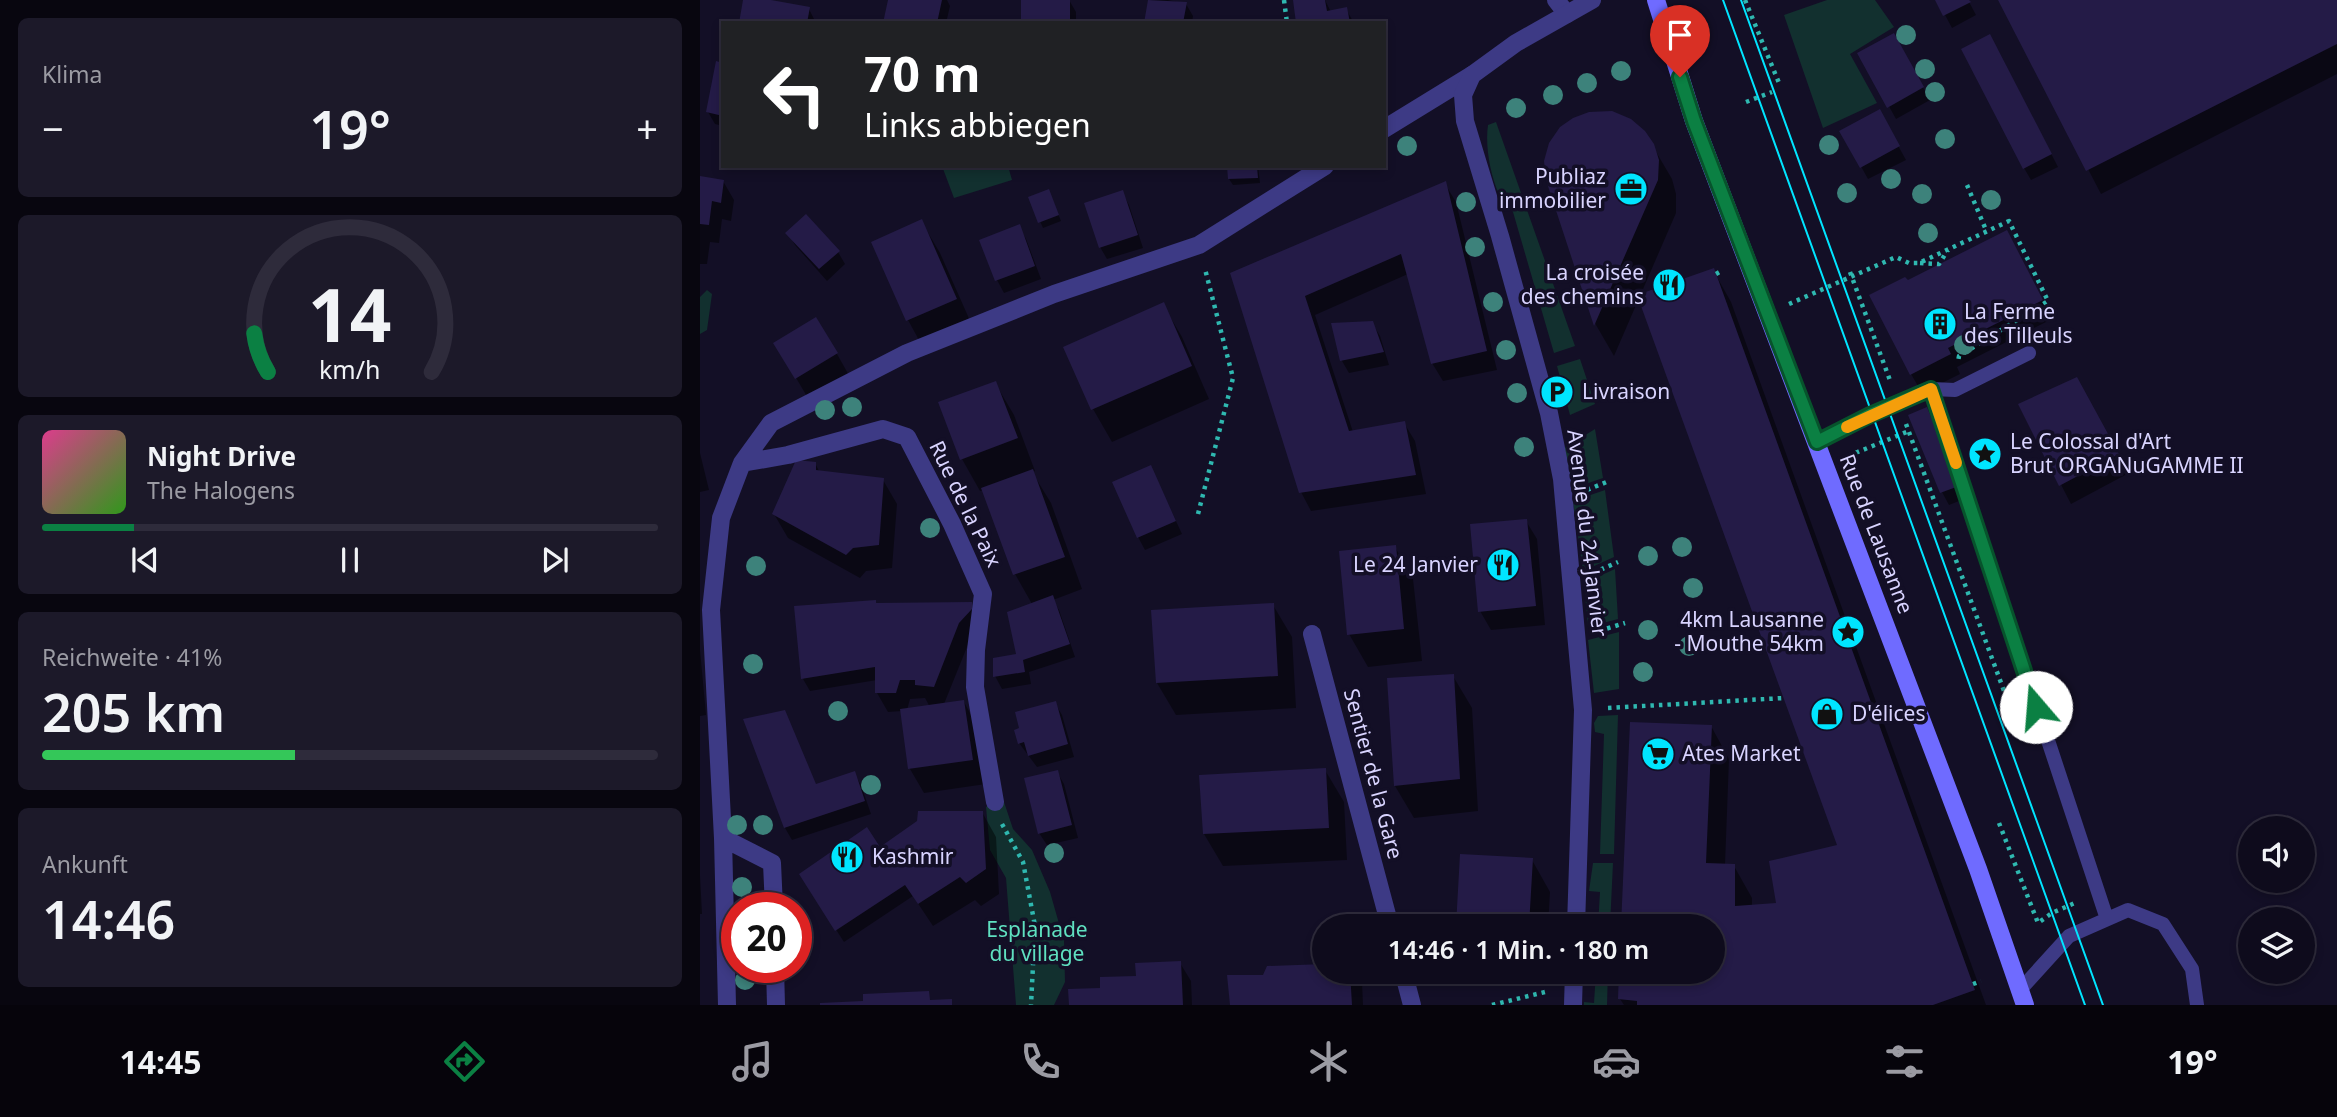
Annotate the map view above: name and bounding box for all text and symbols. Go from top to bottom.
pin [1650,5,1710,77]
icon: arrive [1661,16,1699,54]
text: 70 m [864,40,981,106]
icon: left [749,49,840,140]
text: Klima [42,58,103,90]
text: 19° [309,93,391,164]
text: − [42,102,64,154]
text: + [636,102,658,154]
text: Links abbiegen [864,103,1091,146]
place label: Publiaz immobilier [1499,162,1606,214]
office icon: Publiaz immobilier [1612,170,1650,208]
place label: La croisée des chemins [1521,258,1644,310]
text: 14 [308,264,392,363]
restaurant icon: La croisée des chemins [1650,266,1688,304]
place label: La Ferme des Tilleuls [1964,297,2073,349]
building icon: La Ferme des Tilleuls [1921,305,1959,343]
text: km/h [319,352,381,386]
parking icon: Livraison [1538,373,1576,411]
place label: Livraison [1582,377,1670,405]
place label: Le Colossal d'Art Brut ORGANuGAMME II [2010,427,2244,479]
street label: Avenue du 24-Janvier [1561,428,1615,638]
place icon: Le Colossal d'Art Brut ORGANuGAMME II [1966,435,2004,473]
street label: Rue de la Paix [923,436,1009,571]
text: Night Drive [147,438,296,474]
street label: Rue de Lausanne [1834,450,1920,618]
text: The Halogens [147,474,295,506]
icon: previous [126,541,164,579]
icon: pause [331,541,369,579]
icon: next [536,541,574,579]
restaurant icon: Le 24 Janvier [1484,546,1522,584]
place label: Le 24 Janvier [1353,550,1478,578]
place label: 4km Lausanne - Mouthe 54km [1674,605,1824,657]
place icon: 4km Lausanne - Mouthe 54km [1829,613,1867,651]
text: Reichweite · 41% [42,641,222,673]
position arrow [1999,670,2073,744]
text: 205 km [42,676,225,747]
street label: Sentier de la Gare [1338,685,1410,862]
shop icon: D'élices [1808,695,1846,733]
place label: D'élices [1852,699,1925,727]
supermarket icon: Ates Market [1639,735,1677,773]
place label: Ates Market [1682,739,1801,767]
map controls [2238,816,2315,984]
button: sound [2238,816,2315,893]
restaurant icon: Kashmir [828,838,866,876]
place label: Kashmir [872,842,954,870]
text: Ankunft [42,848,128,880]
text: 14:46 [42,883,175,954]
speed limit sign: 20 [721,892,812,983]
button: layers [2238,907,2315,984]
park label: Esplanade du village [986,915,1088,967]
text: 14:46 · 1 Min. · 180 m [1388,931,1649,967]
icon: directions [440,1037,489,1086]
icon: music [728,1037,777,1086]
icon: phone [1016,1037,1065,1086]
icon: climate [1304,1037,1353,1086]
icon: car [1592,1037,1641,1086]
icon: filters [1880,1037,1929,1086]
text: 14:45 [119,1040,202,1083]
text: 19° [2167,1040,2218,1083]

